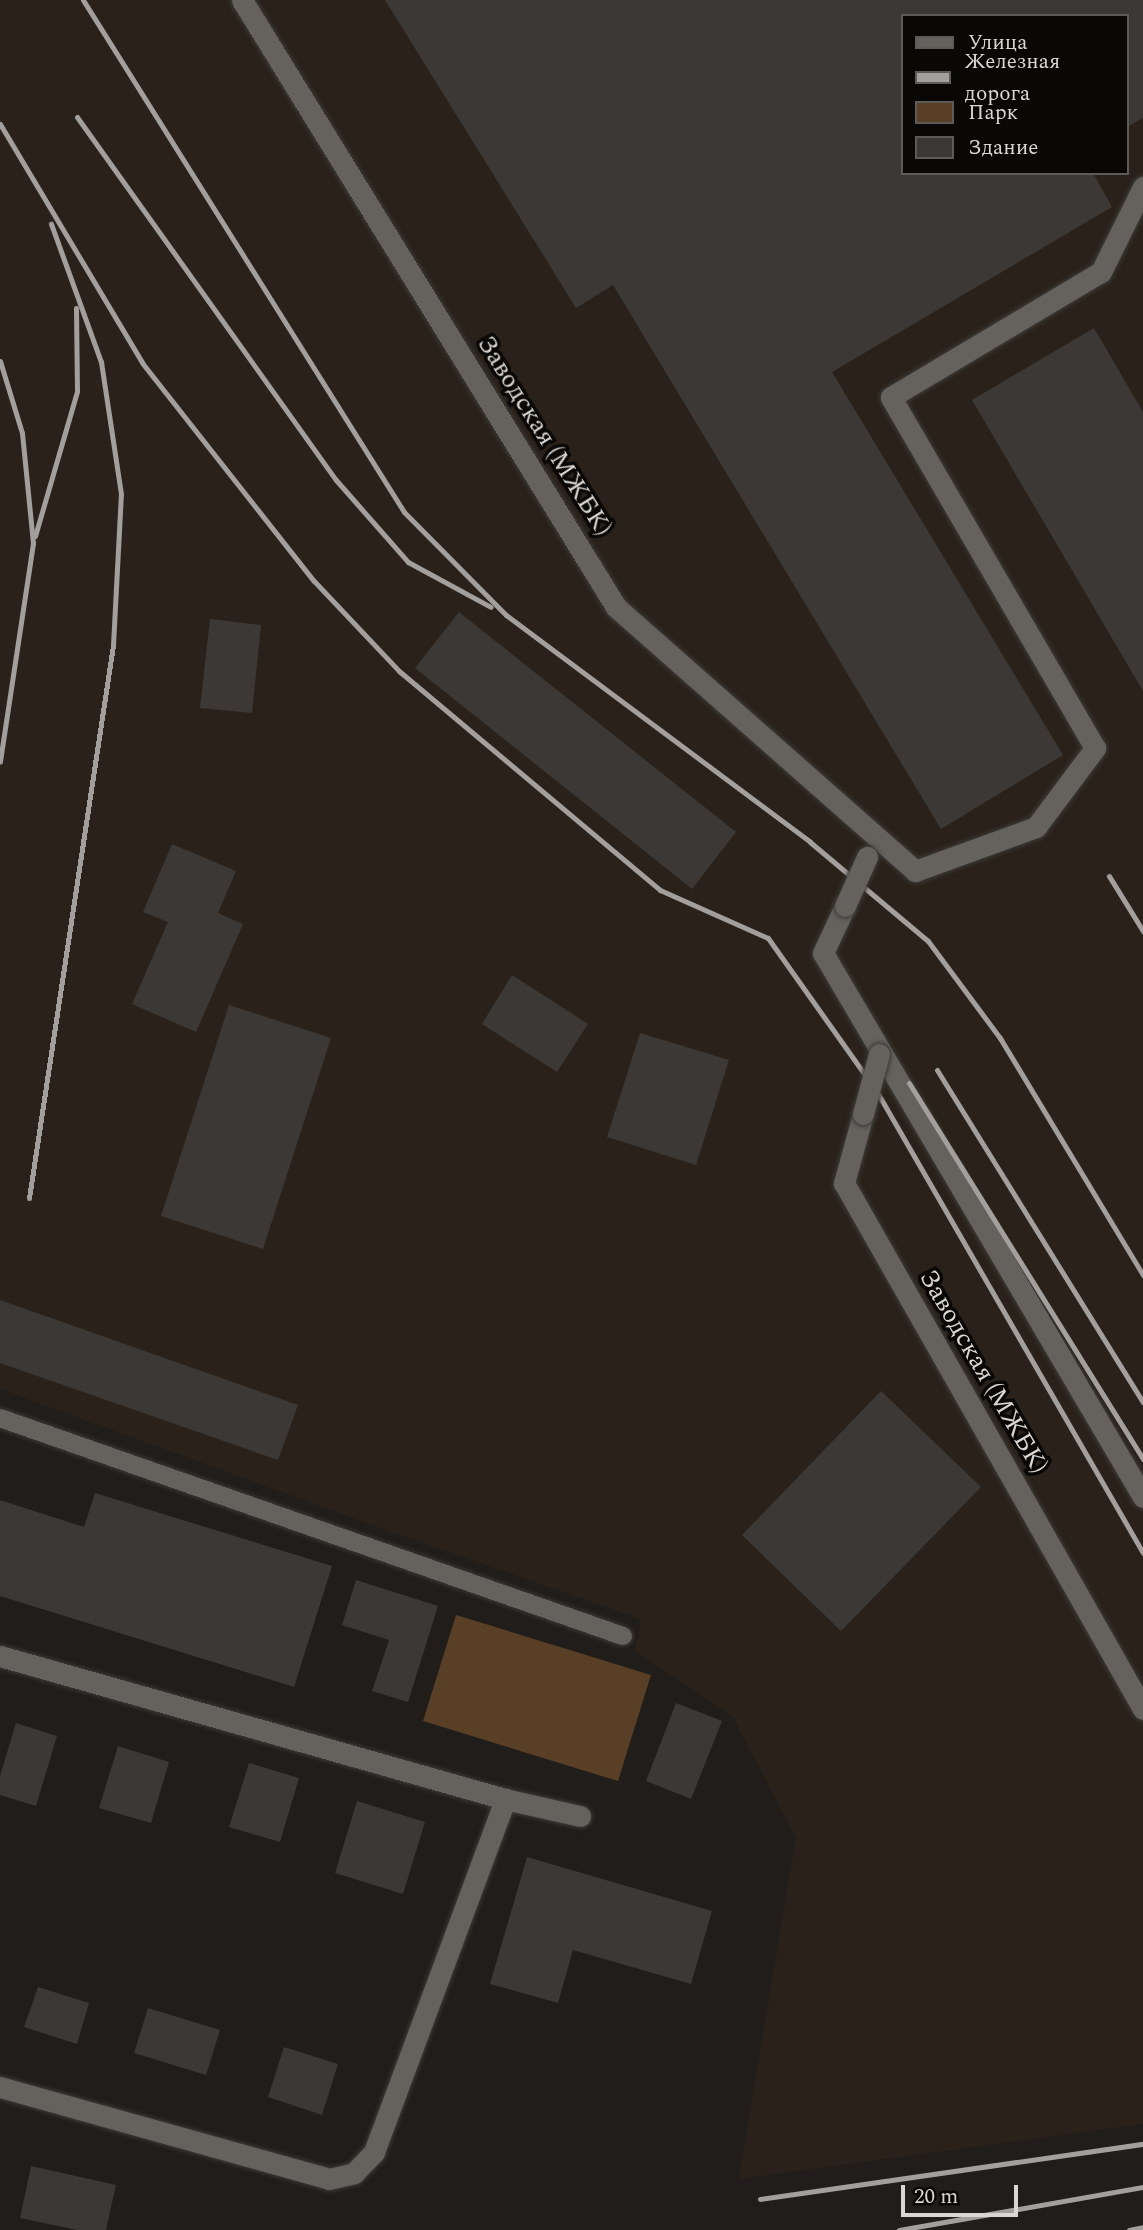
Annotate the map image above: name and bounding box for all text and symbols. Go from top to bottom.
legend [902,14,1129,175]
text: Улица [968,27,1027,59]
text: Железная дорога [965,46,1060,110]
text: Парк [968,97,1018,129]
text: Здание [968,132,1038,164]
street label: Заводская (МЖБК) [470,330,618,542]
street label: Заводская (МЖБК) [912,1265,1054,1479]
scale bar [905,2170,1022,2214]
text: 20 m [914,2181,958,2213]

